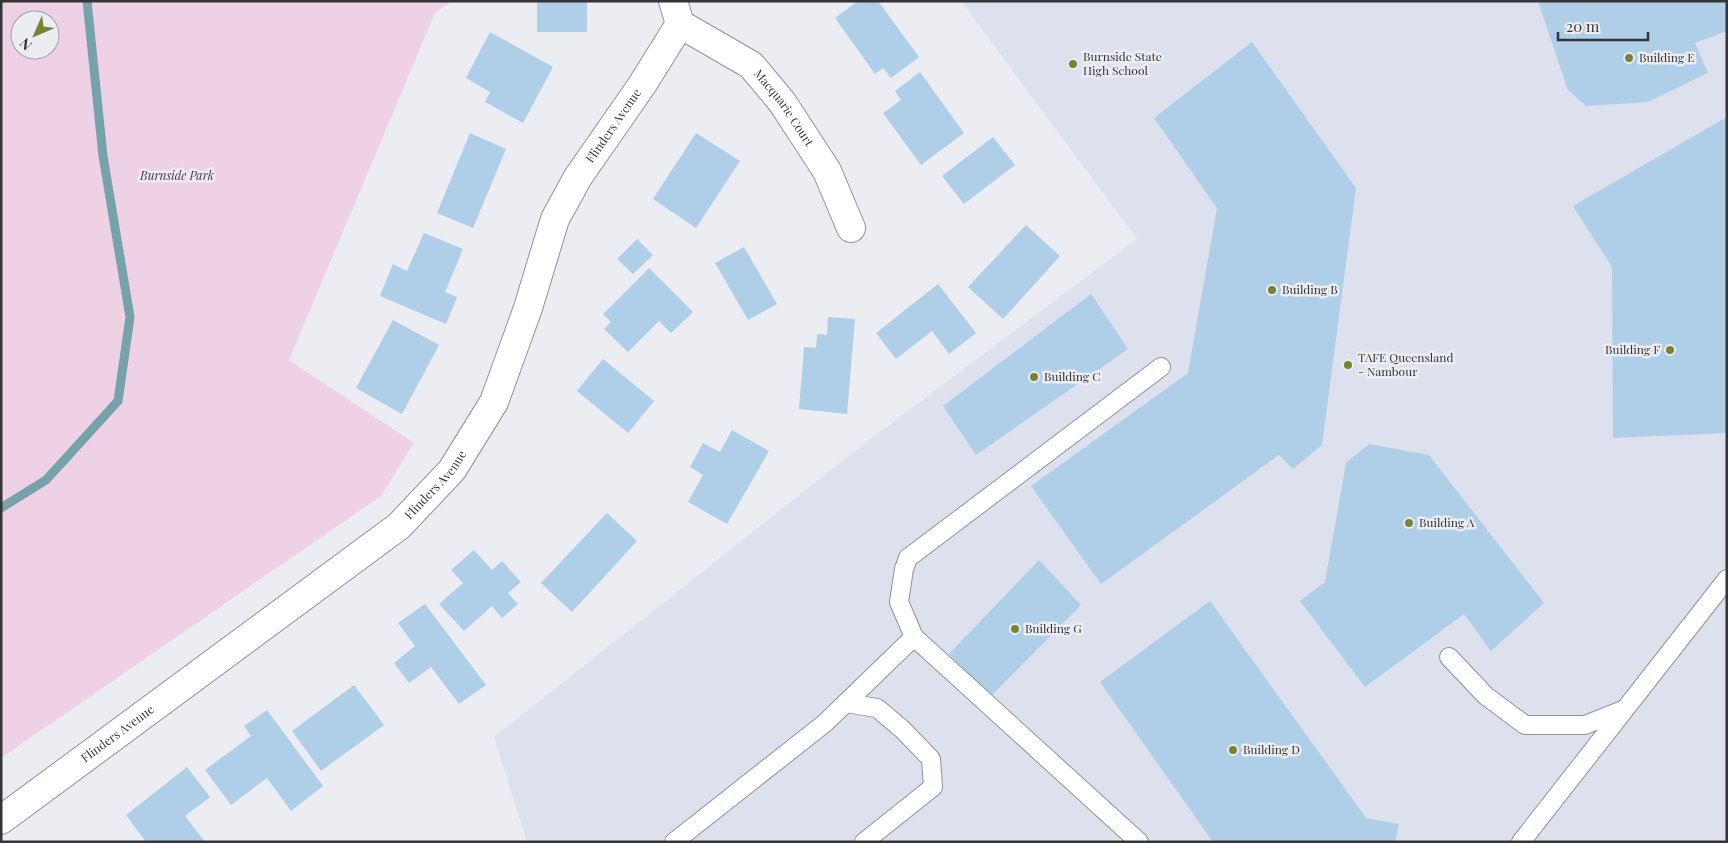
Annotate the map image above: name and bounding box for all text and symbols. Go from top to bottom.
north arrow [10,10,60,60]
scale bar [1558,10,1648,42]
text: 20 m [1566,16,1600,36]
text: N [15,34,36,55]
place label: Burnside State High School [1083,48,1162,78]
place label: Building E [1639,49,1694,65]
marker: Building E [1623,52,1635,64]
marker: Burnside State High School [1067,58,1079,70]
street label: Macquarie Court [751,66,818,150]
street label: Flinders Avenue [581,85,644,166]
park label: Burnside Park [139,167,214,183]
place label: Building B [1282,281,1338,297]
marker: Building B [1266,284,1278,296]
place label: Building F [1605,341,1660,357]
marker: Building F [1664,344,1676,356]
place label: TAFE Queensland - Nambour [1358,349,1453,379]
marker: TAFE Queensland - Nambour [1342,359,1354,371]
place label: Building C [1044,368,1100,384]
marker: Building C [1028,371,1040,383]
street label: Flinders Avenue [401,447,469,522]
place label: Building A [1419,514,1475,530]
marker: Building A [1403,517,1415,529]
place label: Building G [1025,620,1082,636]
marker: Building G [1009,623,1021,635]
street label: Flinders Avenue [77,701,157,765]
place label: Building D [1243,741,1300,757]
marker: Building D [1227,744,1239,756]

